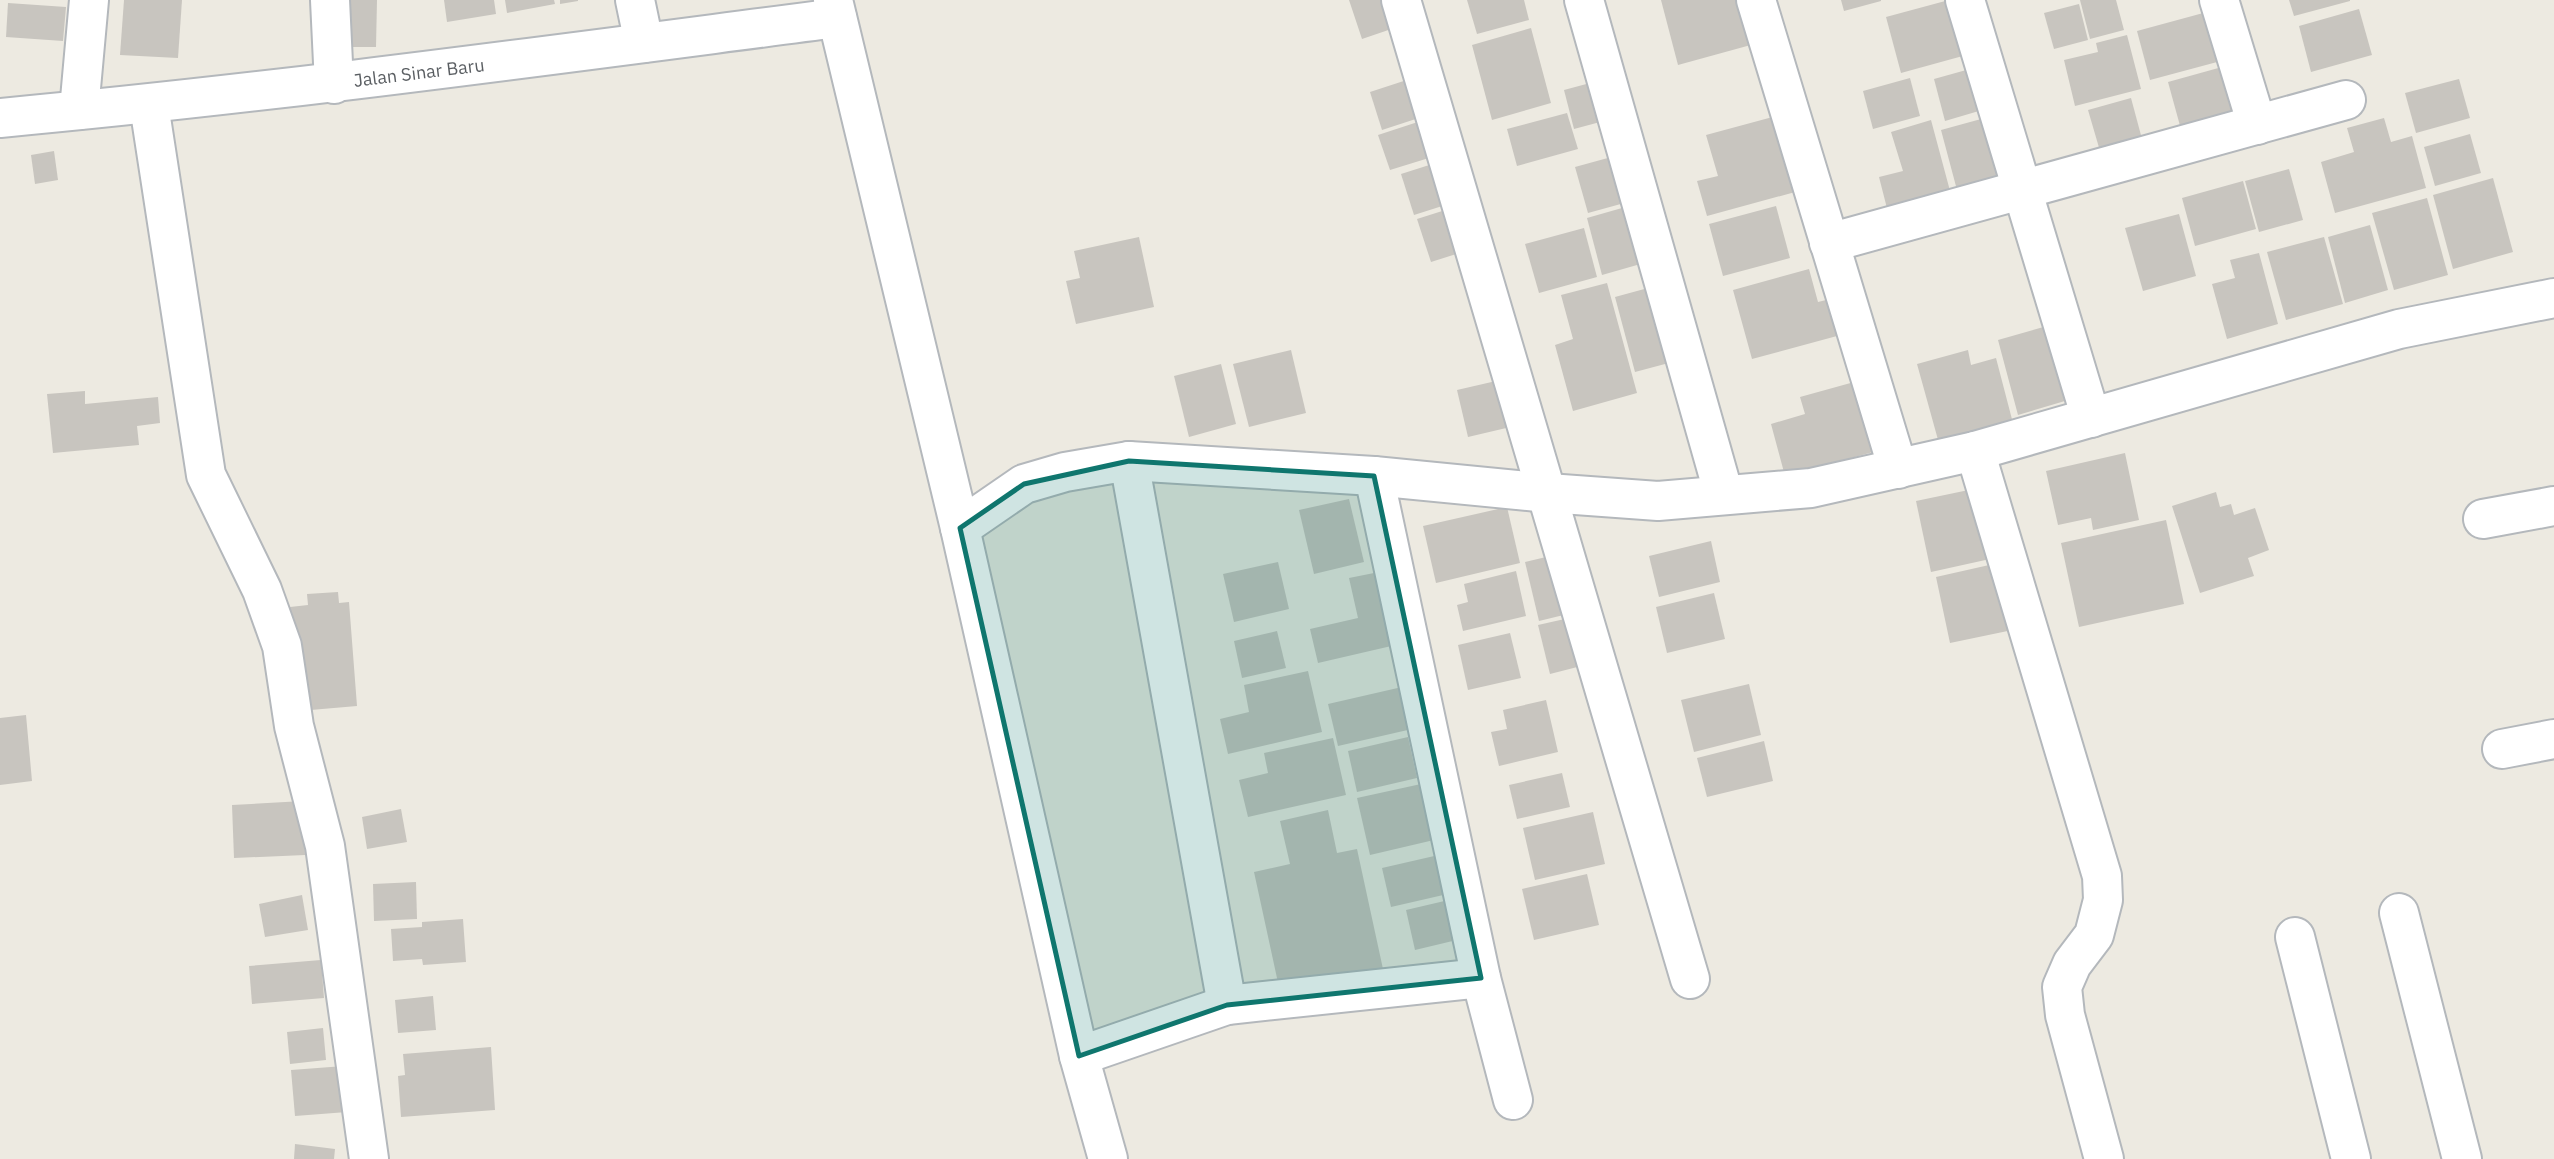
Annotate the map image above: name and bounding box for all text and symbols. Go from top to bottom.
street label: Jalan Sinar Baru [352,53,486,92]

